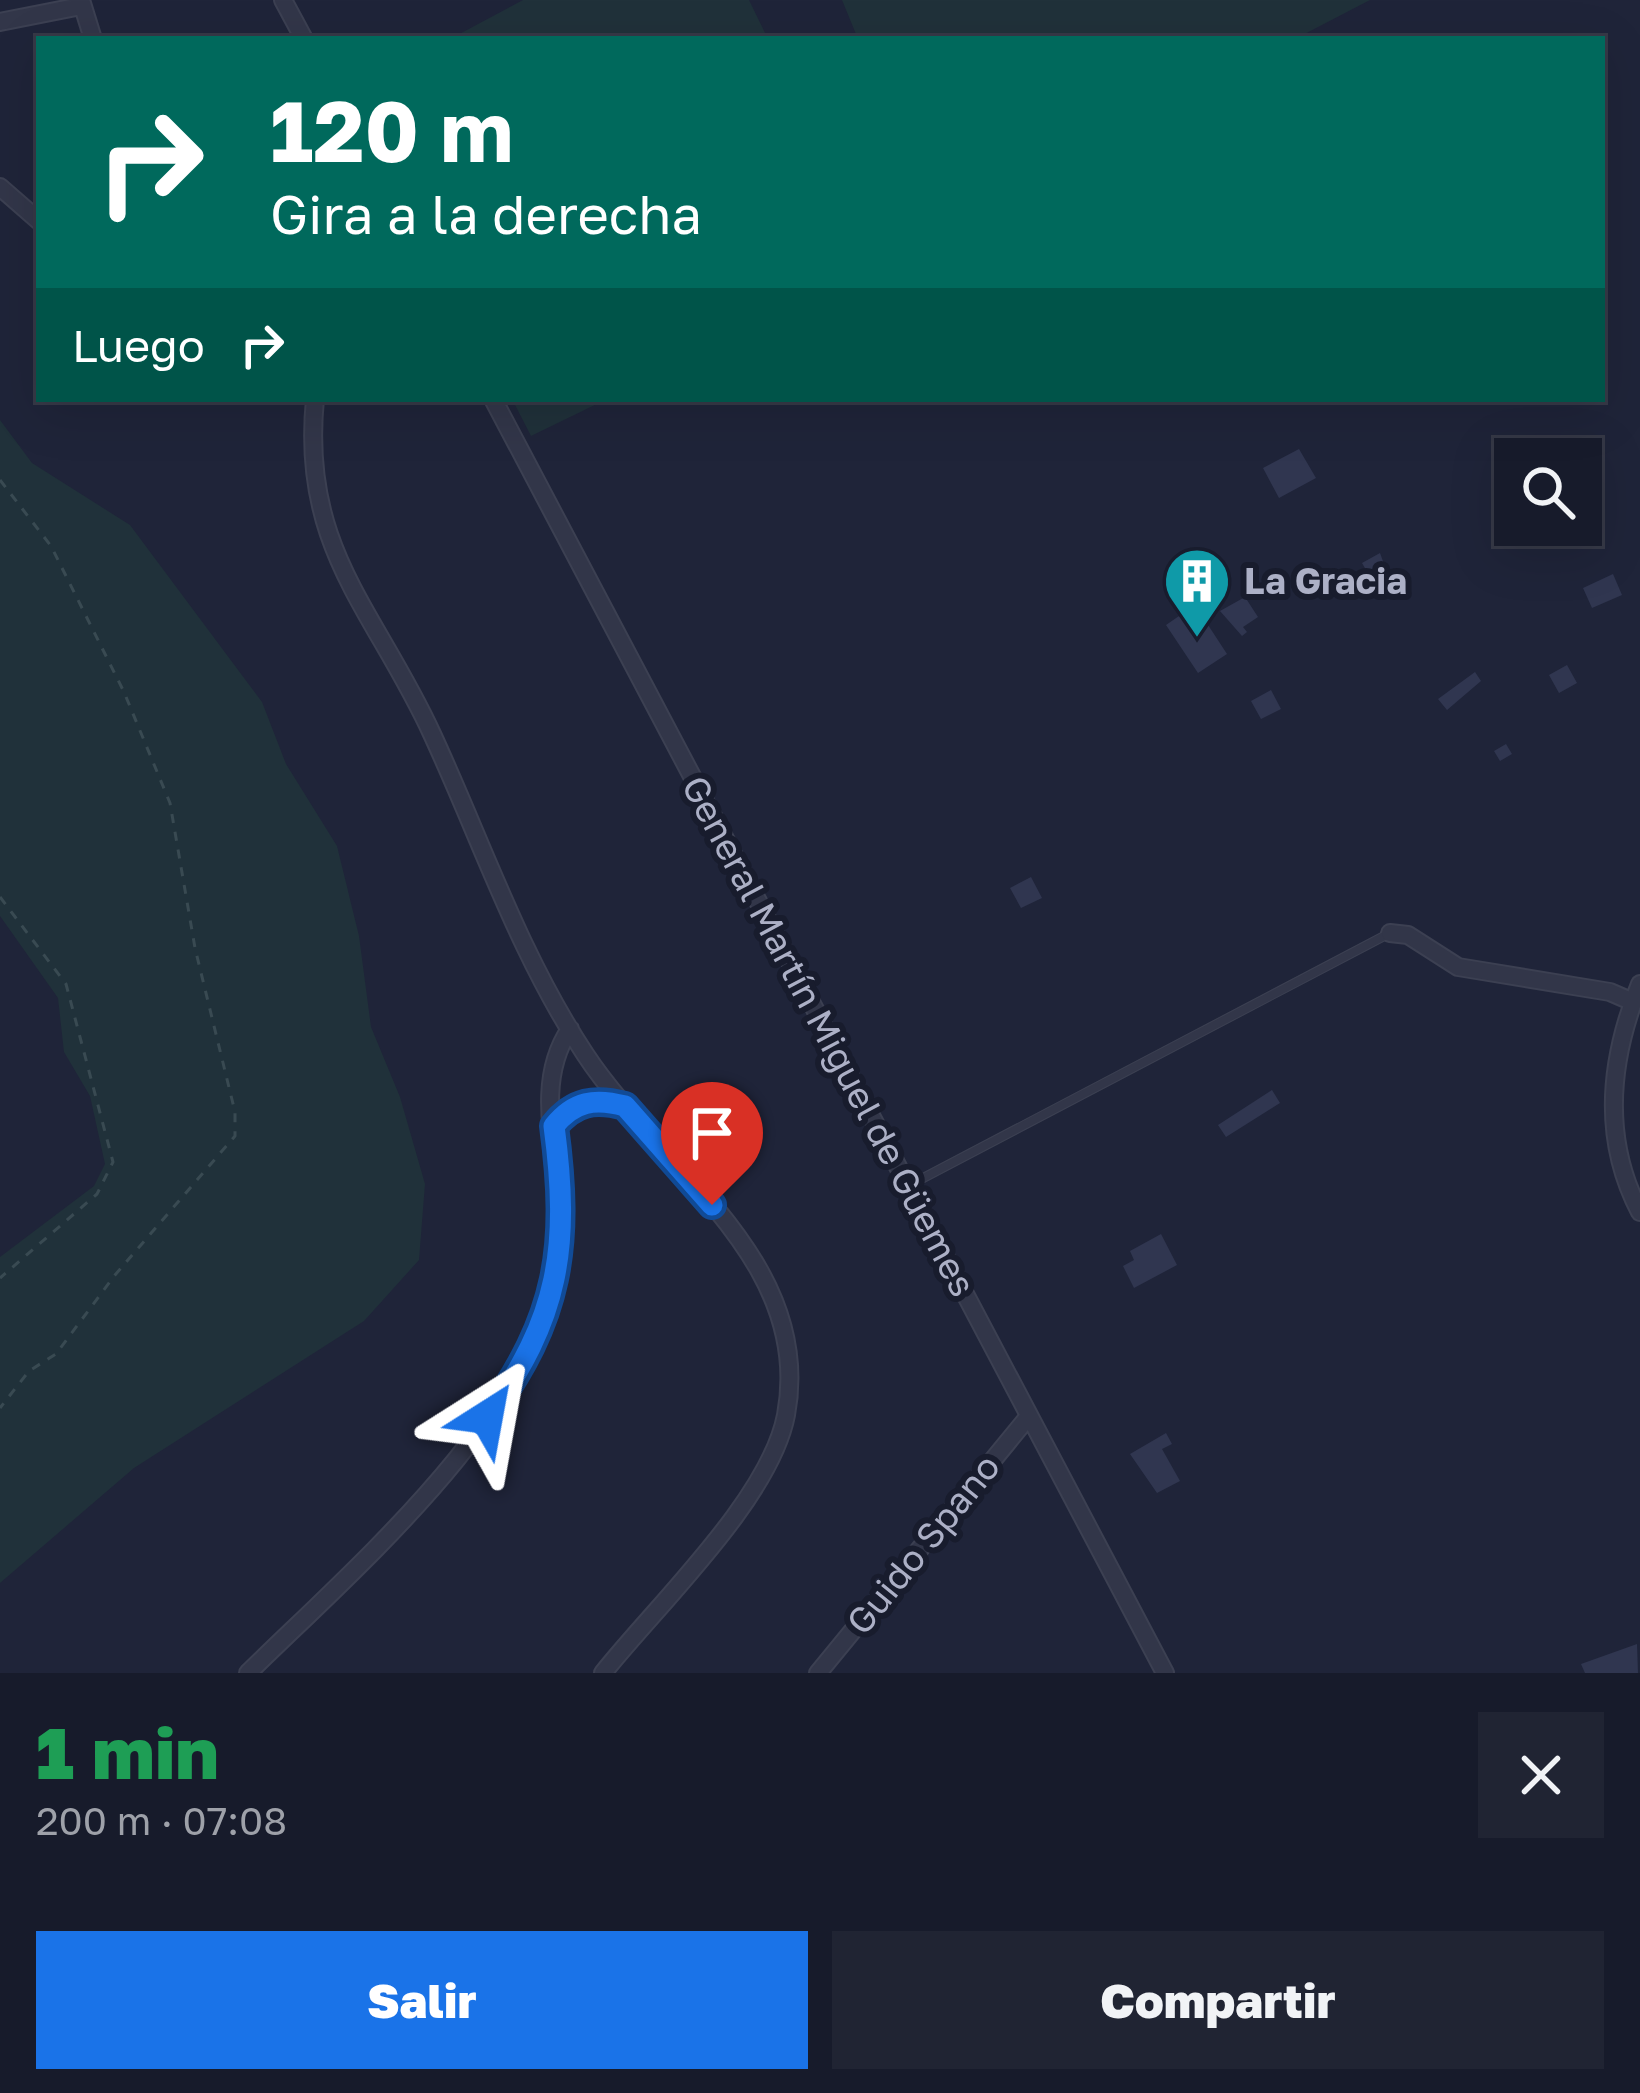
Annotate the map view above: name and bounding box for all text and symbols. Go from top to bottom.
text: 120 m [270,80,514,180]
icon: right [72,84,228,240]
text: Gira a la derecha [270,181,702,246]
icon: right [229,312,295,378]
text: Luego [72,318,205,372]
map controls [1494,438,1602,546]
button: search [1494,438,1602,546]
building icon: La Gracia [1162,546,1232,640]
place label: La Gracia [1244,559,1407,602]
street label: General Martín Miguel de Güemes [674,768,985,1303]
pin [661,1082,763,1205]
icon: arrive [679,1100,745,1166]
position arrow [424,1354,550,1480]
street label: Guido Spano [837,1445,1008,1642]
text: 1 min [36,1708,219,1795]
button: close [1478,1712,1604,1838]
text: 200 m · 07:08 [36,1797,287,1844]
button: Salir [36,1931,808,2069]
button: Compartir [832,1931,1604,2069]

